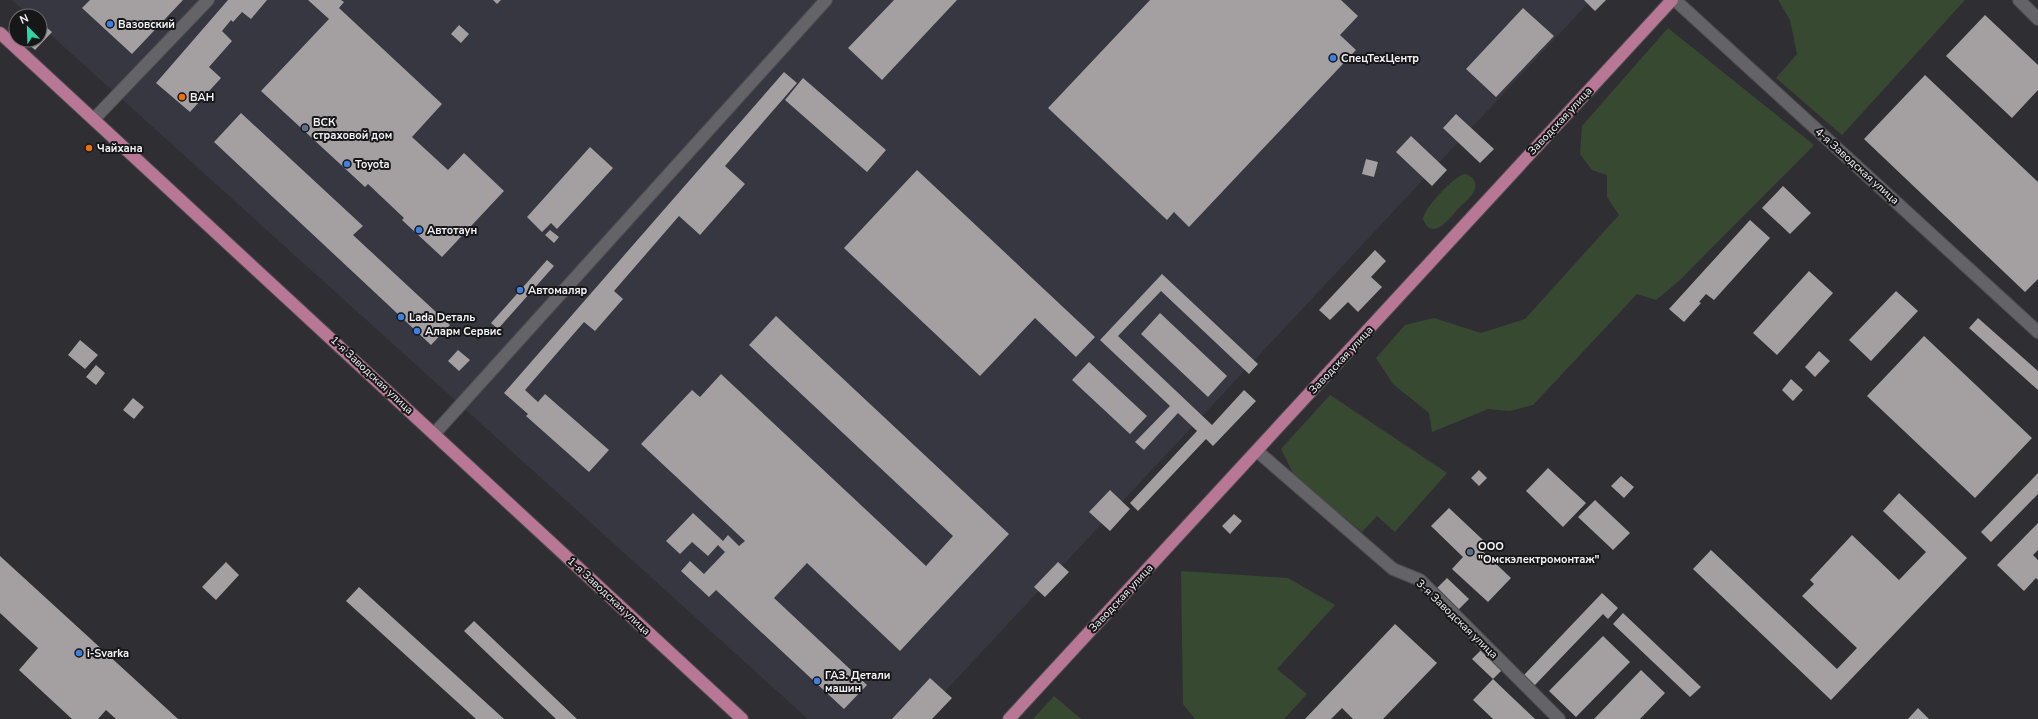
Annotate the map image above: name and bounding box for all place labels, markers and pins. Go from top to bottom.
place label: Вазовский [118,17,175,32]
marker: Вазовский [105,19,115,29]
place label: СпецТехЦентр [1341,51,1419,66]
marker: СпецТехЦентр [1328,53,1338,63]
place label: ВАН [190,90,214,105]
marker: ВАН [177,92,187,102]
place label: ВСК страховой дом [313,115,392,143]
marker: ВСК страховой дом [300,123,310,133]
place label: Чайхана [97,141,143,156]
marker: Чайхана [84,143,94,153]
place label: Toyota [355,157,389,172]
marker: Toyota [342,159,352,169]
place label: Автотаун [427,223,477,238]
marker: Автотаун [414,225,424,235]
place label: Автомаляр [528,283,588,298]
marker: Автомаляр [515,285,525,295]
place label: Lada Dеталь [409,310,475,325]
marker: Lada Dеталь [396,312,406,322]
place label: Аларм Сервис [425,324,502,339]
marker: Аларм Сервис [412,326,422,336]
place label: ООО "Омскэлектромонтаж" [1478,539,1600,567]
marker: ООО "Омскэлектромонтаж" [1465,547,1475,557]
place label: i-Svarka [87,646,129,661]
marker: i-Svarka [74,648,84,658]
place label: ГАЗ. Детали машин [825,668,890,696]
marker: ГАЗ. Детали машин [812,676,822,686]

